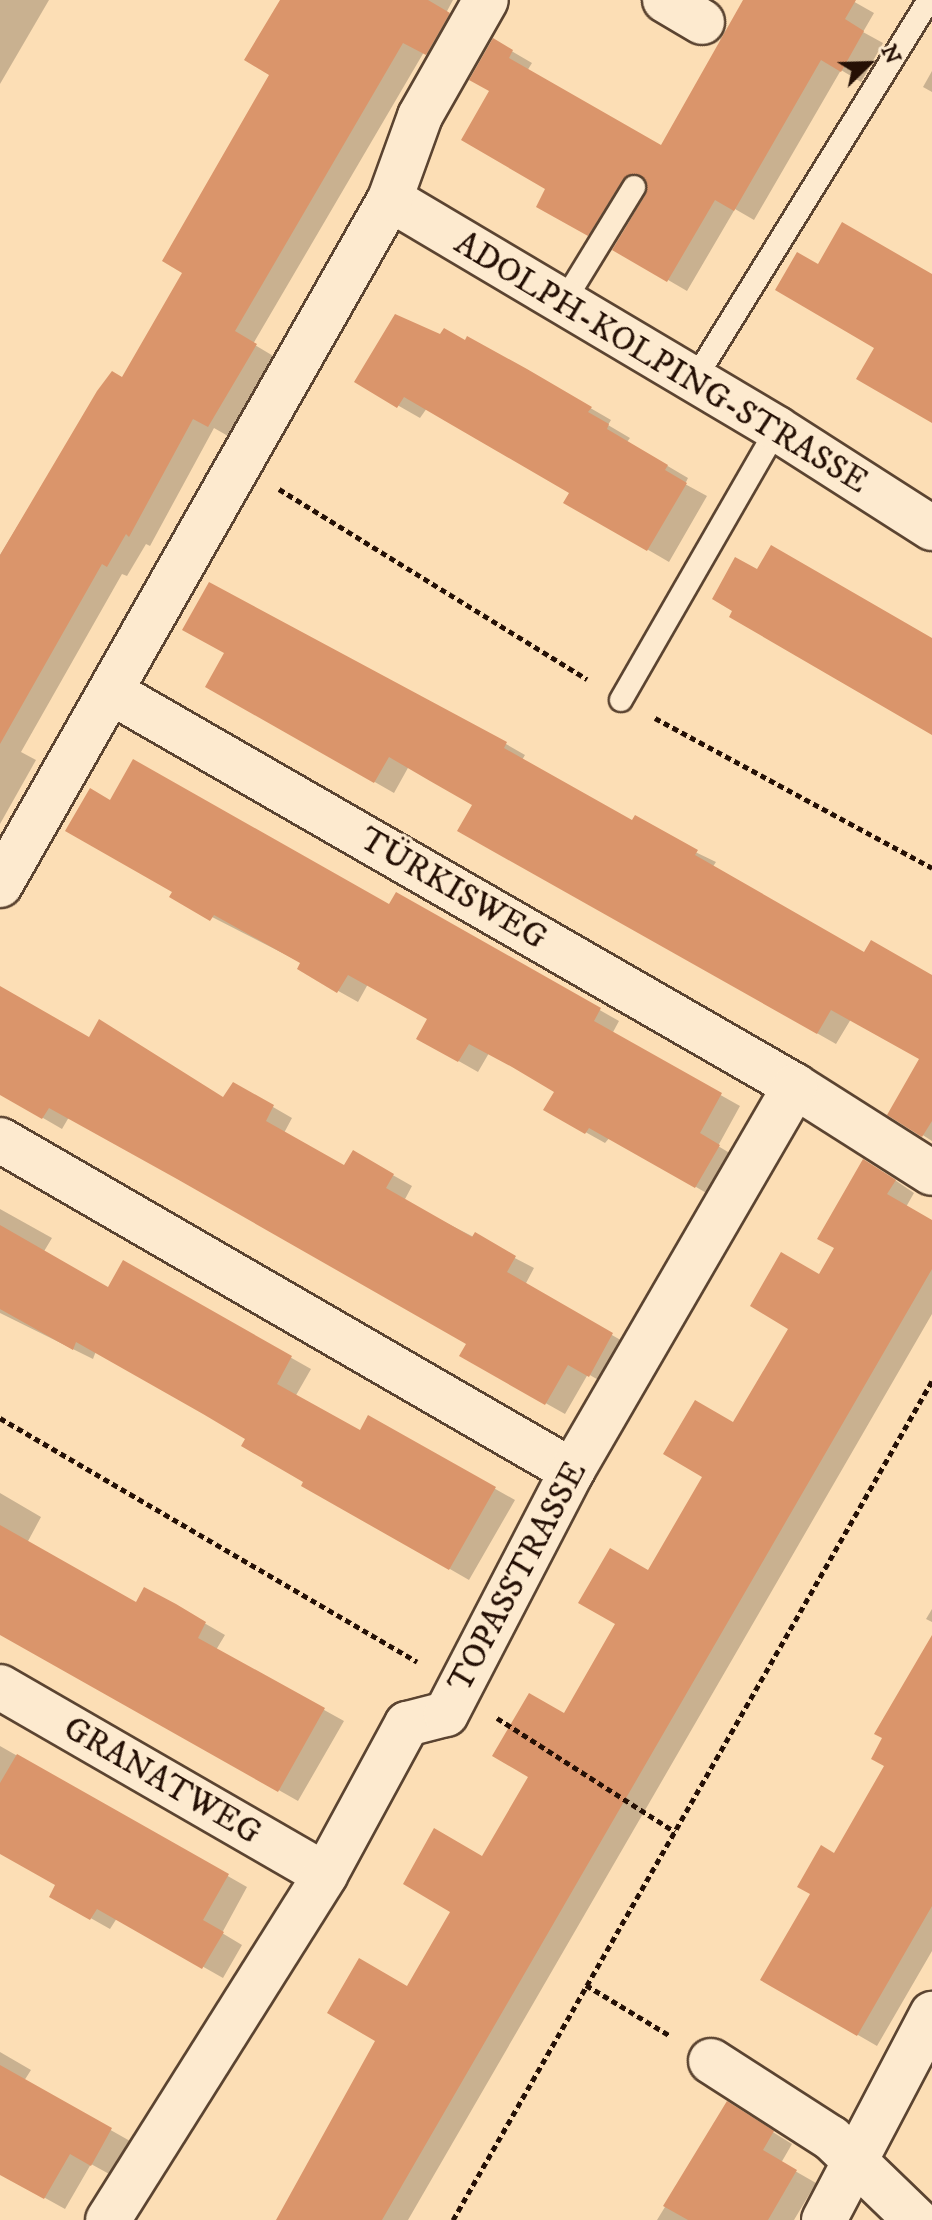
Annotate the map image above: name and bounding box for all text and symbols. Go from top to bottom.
north arrow [828,24,908,104]
text: N [875,41,907,68]
street label: ADOLPH-KOLPING-STRASSE [447,223,875,503]
street label: TÜRKISWEG [352,819,554,959]
street label: TOPASSTRASSE [440,1455,596,1699]
street label: GRANATWEG [56,1708,268,1854]

